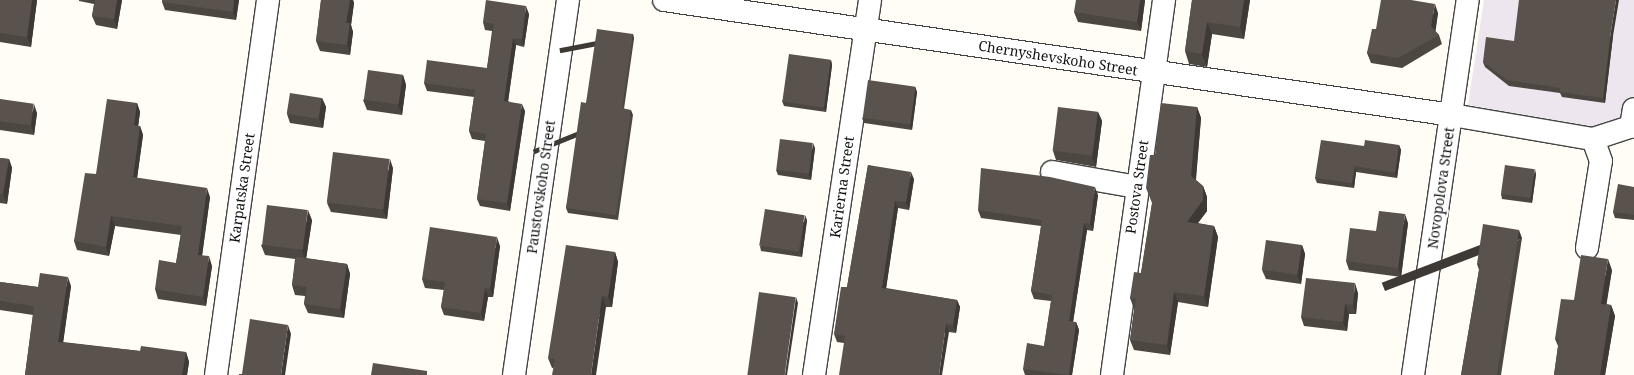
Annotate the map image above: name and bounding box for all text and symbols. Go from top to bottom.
street label: Chernyshevskoho Street [977,37,1139,79]
street label: Paustovskoho Street [523,119,559,255]
street label: Novopolova Street [1424,126,1458,250]
street label: Karpatska Street [226,132,258,244]
street label: Karierna Street [827,135,857,239]
street label: Postova Street [1122,139,1152,235]

